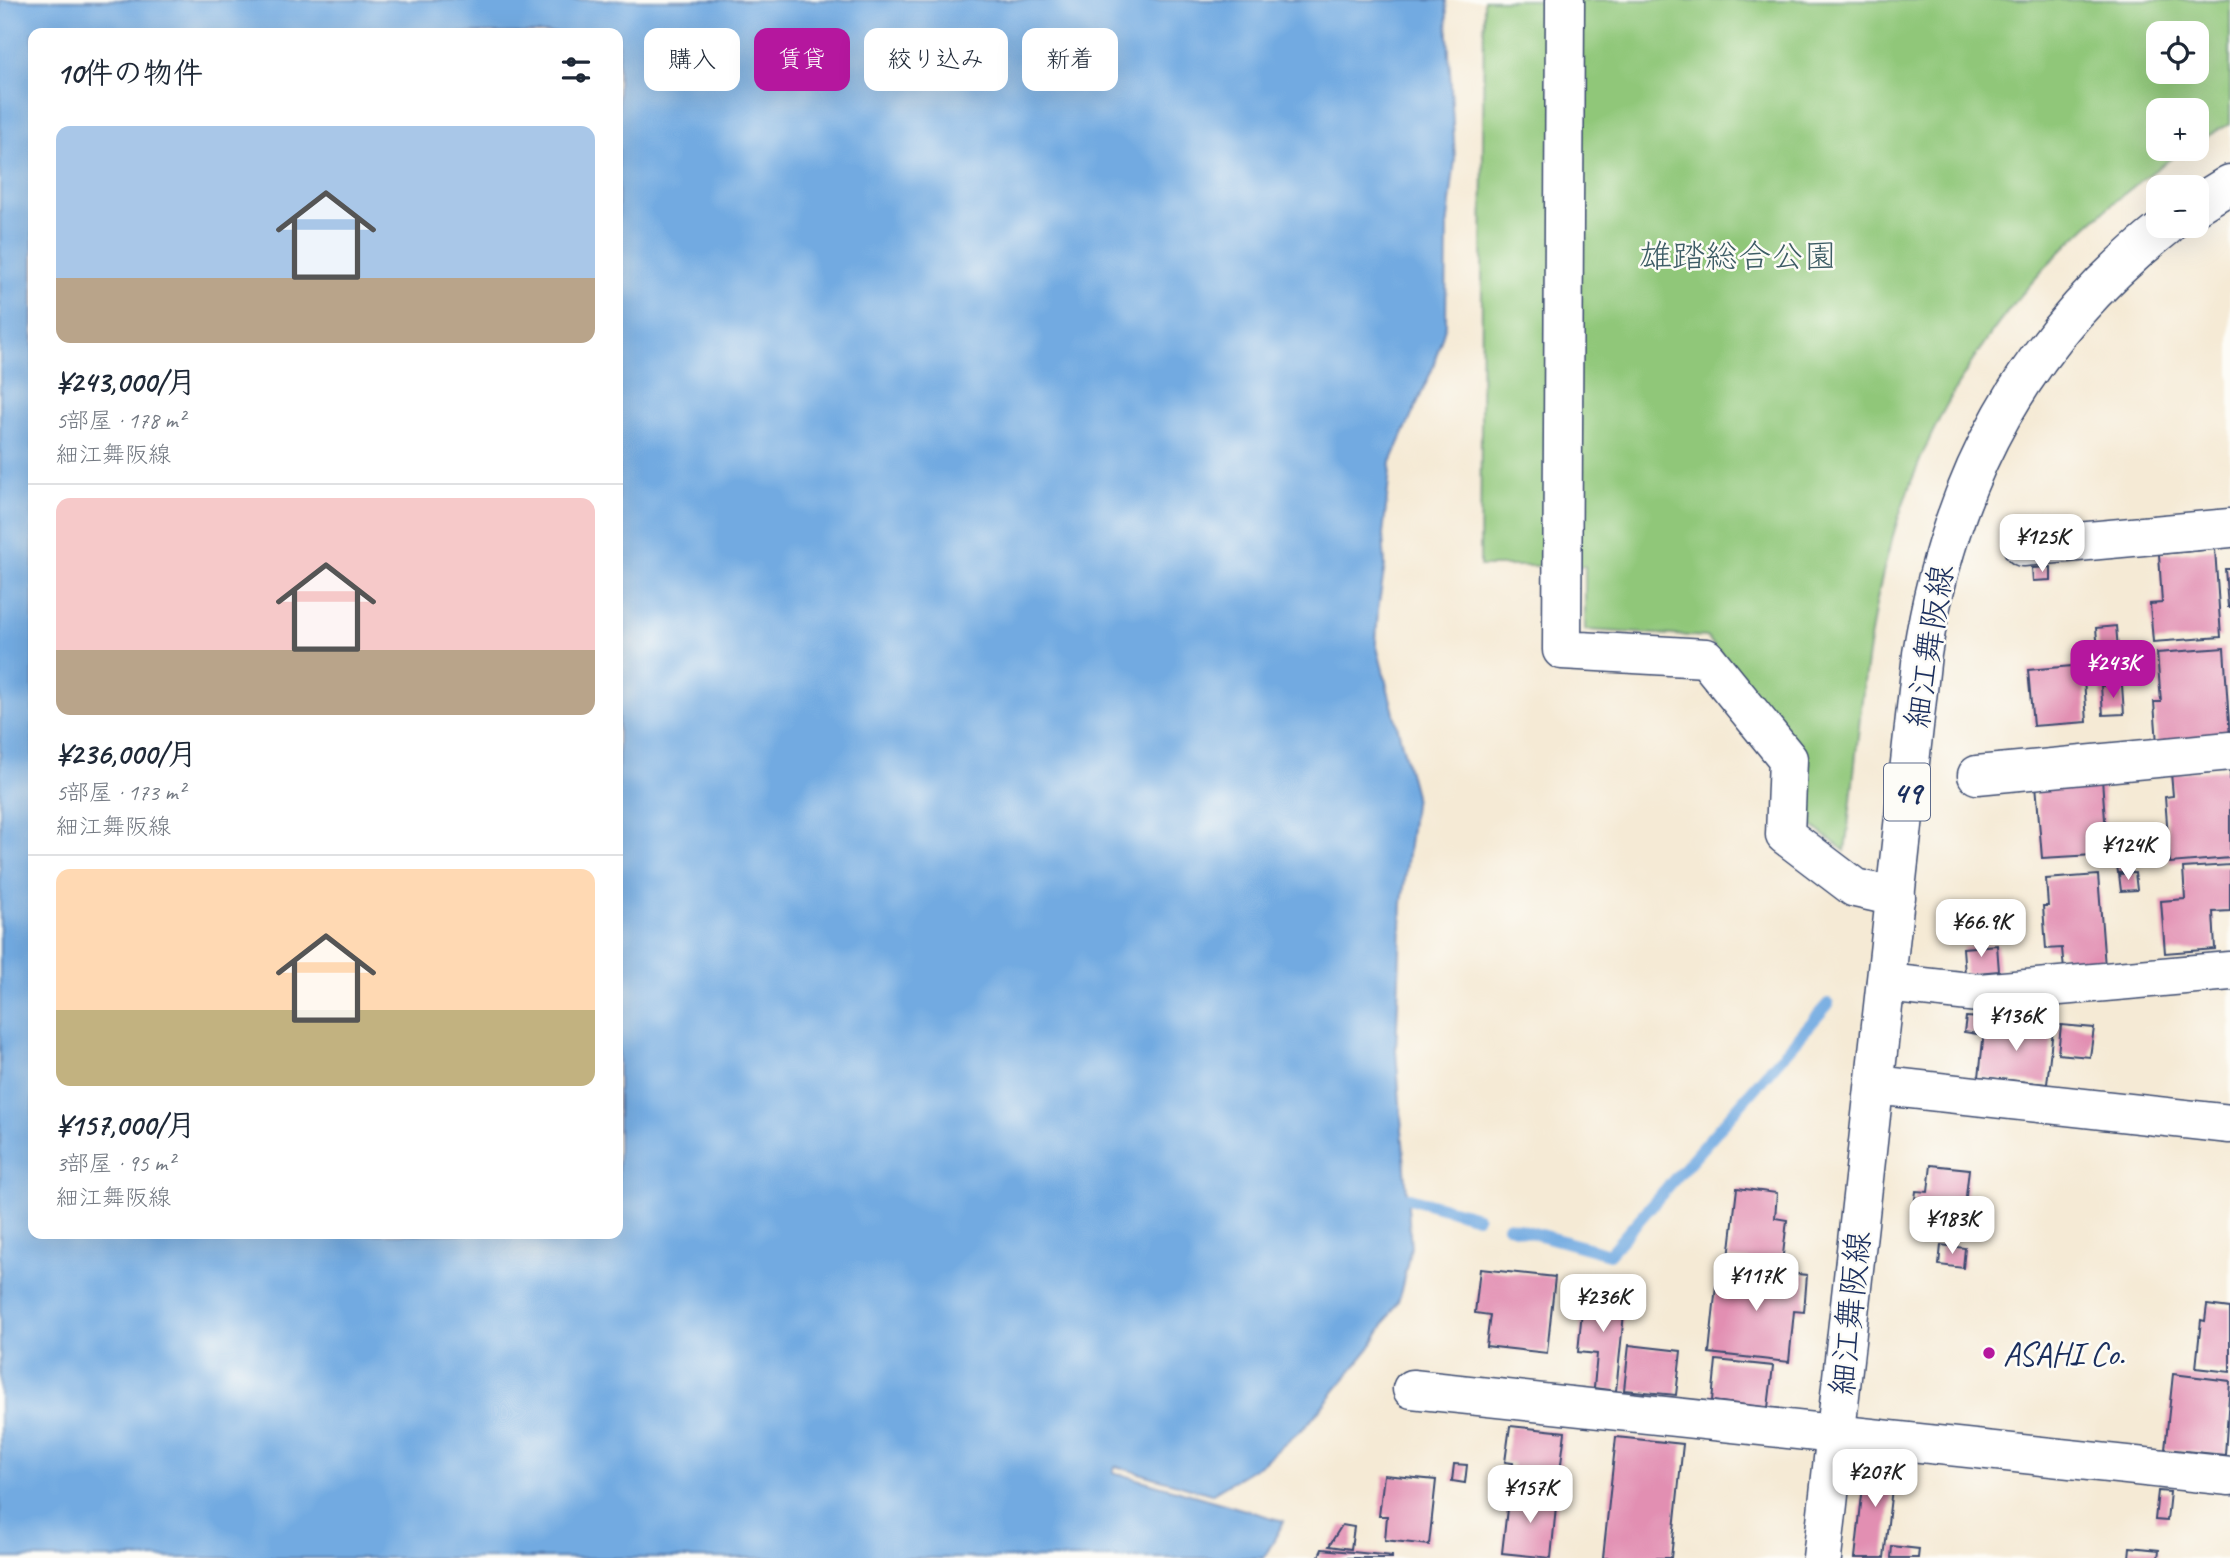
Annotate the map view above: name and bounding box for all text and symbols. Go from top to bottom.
map controls [2146,21,2209,238]
button: locate [2146,21,2209,84]
chip: 購入 [644,28,740,91]
chip: 賃貸 [754,28,850,91]
chip: 絞り込み [864,28,1008,91]
chip: 新着 [1022,28,1118,91]
icon: filters [557,51,595,89]
text: 10件の物件 [56,54,203,92]
button: + [2146,98,2209,161]
icon: home [263,172,389,298]
button: − [2146,175,2209,238]
park label: 雄踏総合公園 [1639,235,1837,277]
text: ¥243,000/月 [56,363,196,401]
text: 5部屋 · 178 m² [56,406,185,435]
text: 細江舞阪線 [56,440,171,469]
pin: ¥125K [1993,514,2091,574]
text: ¥125K [2016,522,2068,551]
icon: home [263,544,389,670]
street label: 細江舞阪線 [1895,561,1963,731]
pin: ¥243K [2064,640,2162,700]
text: ¥243K [2086,648,2140,677]
text: ¥236,000/月 [56,735,197,773]
road number: 49 [1884,764,1930,820]
text: 5部屋 · 173 m² [56,778,185,807]
text: 細江舞阪線 [56,812,171,841]
pin: ¥124K [2079,822,2177,882]
text: ¥124K [2101,830,2155,859]
pin: ¥66.9K [1924,900,2038,959]
text: ¥66.9K [1952,907,2010,936]
icon: home [263,915,389,1041]
pin: ¥136K [1967,993,2065,1053]
text: ¥136K [1989,1001,2043,1030]
text: ¥157,000/月 [56,1106,196,1144]
text: 3部屋 · 95 m² [56,1149,174,1178]
text: 細江舞阪線 [56,1183,171,1212]
pin: ¥183K [1903,1196,2001,1256]
text: ¥183K [1925,1204,1979,1233]
street label: 細江舞阪線 [1820,1229,1880,1397]
pin: ¥117K [1707,1254,1805,1313]
text: ¥117K [1730,1261,1783,1290]
pin: ¥236K [1554,1274,1652,1334]
text: ¥236K [1576,1282,1630,1311]
place label: ASAHI Co. [2003,1333,2125,1375]
marker: ASAHI Co. [1981,1345,1997,1361]
pin: ¥207K [1826,1450,1924,1509]
text: ¥207K [1849,1457,1902,1486]
pin: ¥157K [1481,1466,1579,1525]
text: ¥157K [1504,1473,1556,1502]

